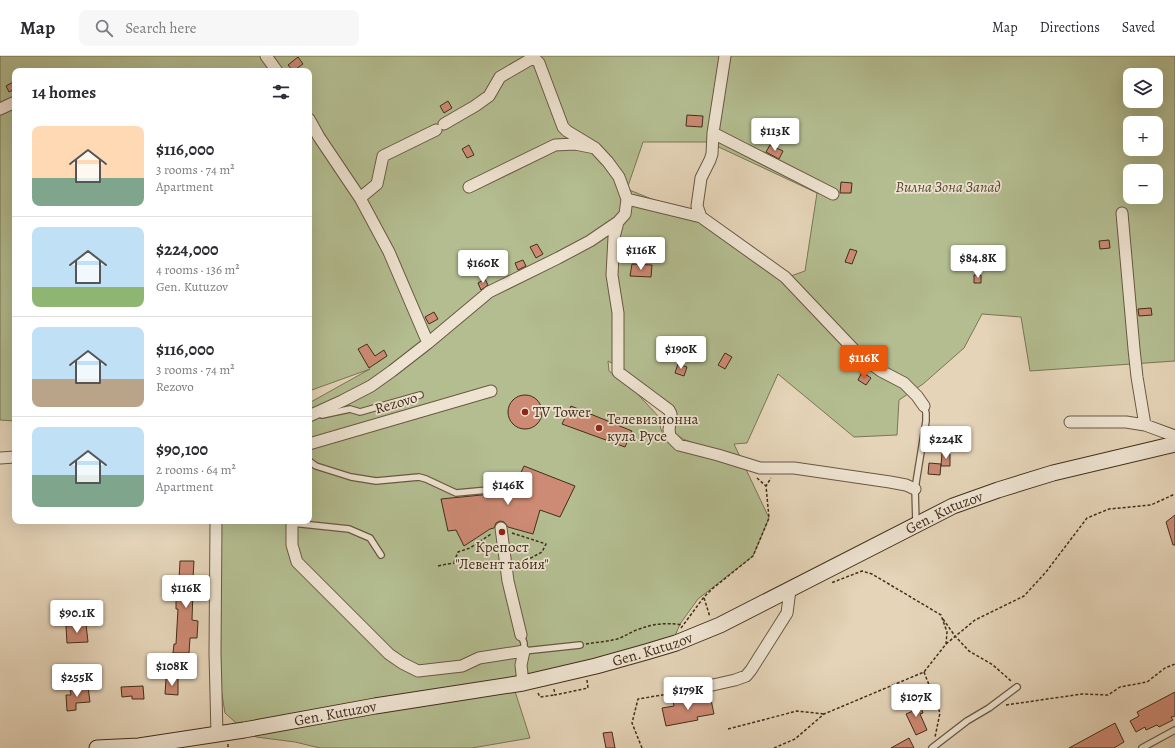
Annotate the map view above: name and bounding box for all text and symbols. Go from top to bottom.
search box [79,10,359,46]
text: Map [20,15,55,41]
icon: search [93,17,115,39]
text: Search here [125,18,197,38]
text: Map [992,18,1018,37]
text: Directions [1040,18,1100,37]
text: Saved [1122,18,1155,37]
map controls [1123,68,1163,204]
button: layers [1123,68,1163,108]
text: 14 homes [32,81,96,104]
icon: filters [270,81,292,103]
button: + [1123,116,1163,156]
pin: $113K [747,118,803,152]
text: $113K [760,122,790,139]
text: $116,000 [156,138,214,161]
icon: home [64,142,112,190]
text: 3 rooms · 74 m² [156,161,235,178]
button: − [1123,164,1163,204]
park label: Вилна Зона Запад [896,177,1000,197]
text: Apartment [156,178,214,195]
pin: $116K [613,237,669,271]
text: $224,000 [156,238,219,261]
text: $116K [626,241,656,258]
icon: home [64,243,112,291]
pin: $84.8K [945,245,1011,279]
text: $84.8K [960,249,996,266]
pin: $160K [455,250,511,284]
text: $160K [467,254,499,271]
text: 4 rooms · 136 m² [156,261,240,278]
text: Gen. Kutuzov [156,278,228,295]
pin: $190K [653,336,709,370]
text: $116,000 [156,338,214,361]
text: $190K [665,340,697,357]
icon: home [64,343,112,391]
pin: $116K [836,345,892,379]
text: $116K [849,349,879,366]
text: 3 rooms · 74 m² [156,361,235,378]
text: Rezovo [156,378,194,395]
street label: Rezovo [372,387,420,419]
place label: TV Tower [533,402,591,422]
marker: TV Tower [520,407,530,417]
place label: Телевизионна кула Русе [607,409,699,446]
marker: Телевизионна кула Русе [594,423,604,433]
pin: $224K [918,426,974,460]
text: $224K [929,430,963,447]
text: $90,100 [156,438,208,461]
icon: home [64,443,112,491]
text: 2 rooms · 64 m² [156,461,236,478]
pin: $146K [480,472,536,506]
text: $146K [492,476,524,493]
text: Apartment [156,478,214,495]
street label: Gen. Kutuzov [902,486,986,539]
marker: Крепост "Левент табия" [497,527,507,537]
place label: Крепост "Левент табия" [455,537,549,574]
pin: $116K [158,575,214,609]
text: $116K [171,579,201,596]
pin: $90.1K [44,600,110,634]
text: $90.1K [59,604,95,621]
street label: Gen. Kutuzov [610,627,696,671]
pin: $108K [144,653,200,687]
text: $108K [156,657,188,674]
pin: $255K [49,664,105,698]
text: $255K [61,668,93,685]
pin: $179K [660,677,716,711]
text: $179K [673,681,703,698]
pin: $107K [888,684,944,718]
text: $107K [900,688,932,705]
street label: Gen. Kutuzov [293,696,378,731]

